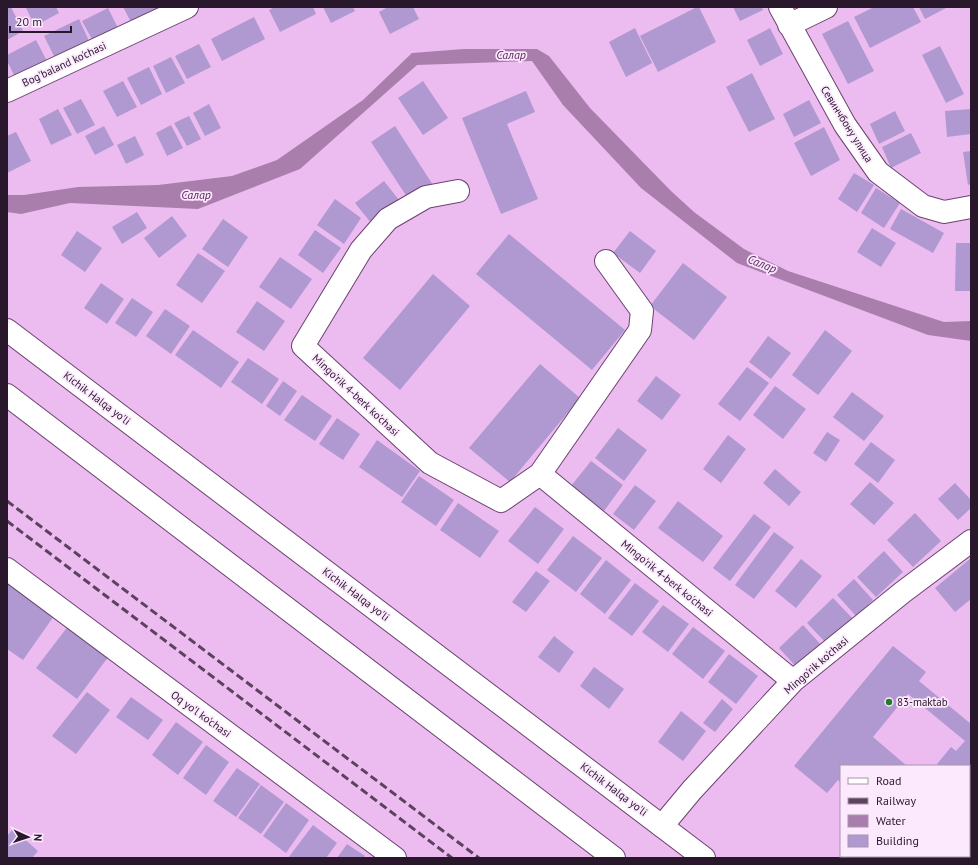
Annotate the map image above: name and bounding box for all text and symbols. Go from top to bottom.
scale bar [10,8,71,34]
text: 20 m [16,14,42,29]
street label: Bog'baland ko'chasi [20,38,108,90]
water label: Салар [496,47,526,62]
street label: Севинчбону улица [818,83,876,165]
water label: Салар [181,187,211,202]
water label: Салар [746,251,779,276]
street label: Mingo'rik 4-berk ko'chasi [310,351,403,439]
street label: Kichik Halqa yo'li [61,368,133,428]
street label: Mingo'rik 4-berk ko'chasi [618,537,716,619]
street label: Kichik Halqa yo'li [320,564,392,624]
street label: Mingo'rik ko'chasi [781,633,851,697]
street label: Oq yo'l ko'chasi [168,688,234,741]
place label: 83-maktab [897,695,948,709]
marker: 83-maktab [884,697,894,707]
street label: Kichik Halqa yo'li [578,759,650,819]
legend [840,765,970,857]
text: Road [876,773,901,788]
text: Railway [876,793,916,808]
text: Water [876,813,906,828]
north arrow [8,817,48,857]
text: Building [876,833,919,848]
text: N [31,834,45,842]

